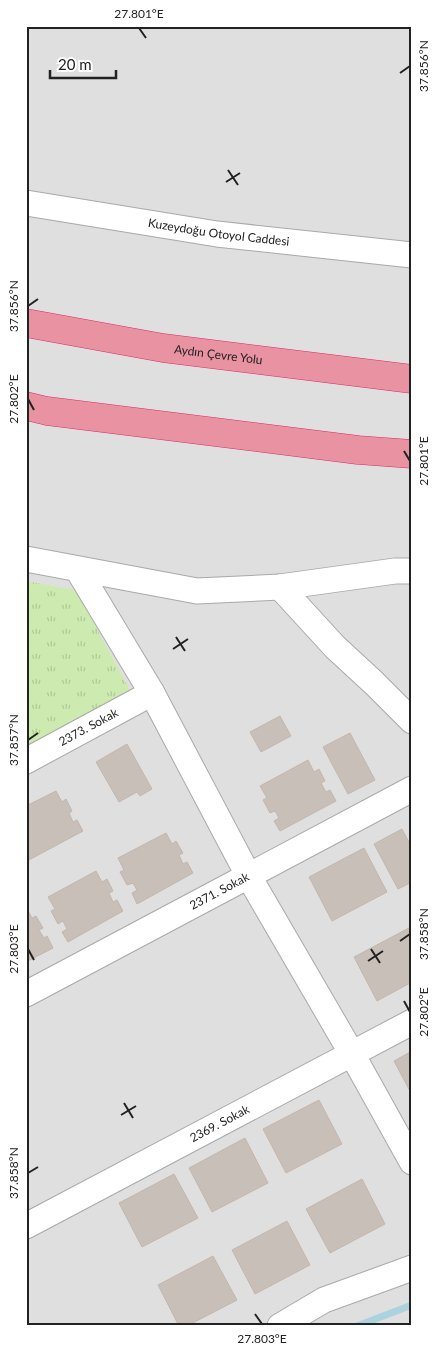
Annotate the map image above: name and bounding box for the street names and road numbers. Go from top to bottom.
street label: Kuzeydoğu Otoyol Caddesi [147,215,290,249]
street label: Aydın Çevre Yolu [173,341,263,367]
street label: 2373. Sokak [56,704,121,749]
street label: 2371. Sokak [187,868,252,913]
street label: 2369. Sokak [187,1101,253,1145]

